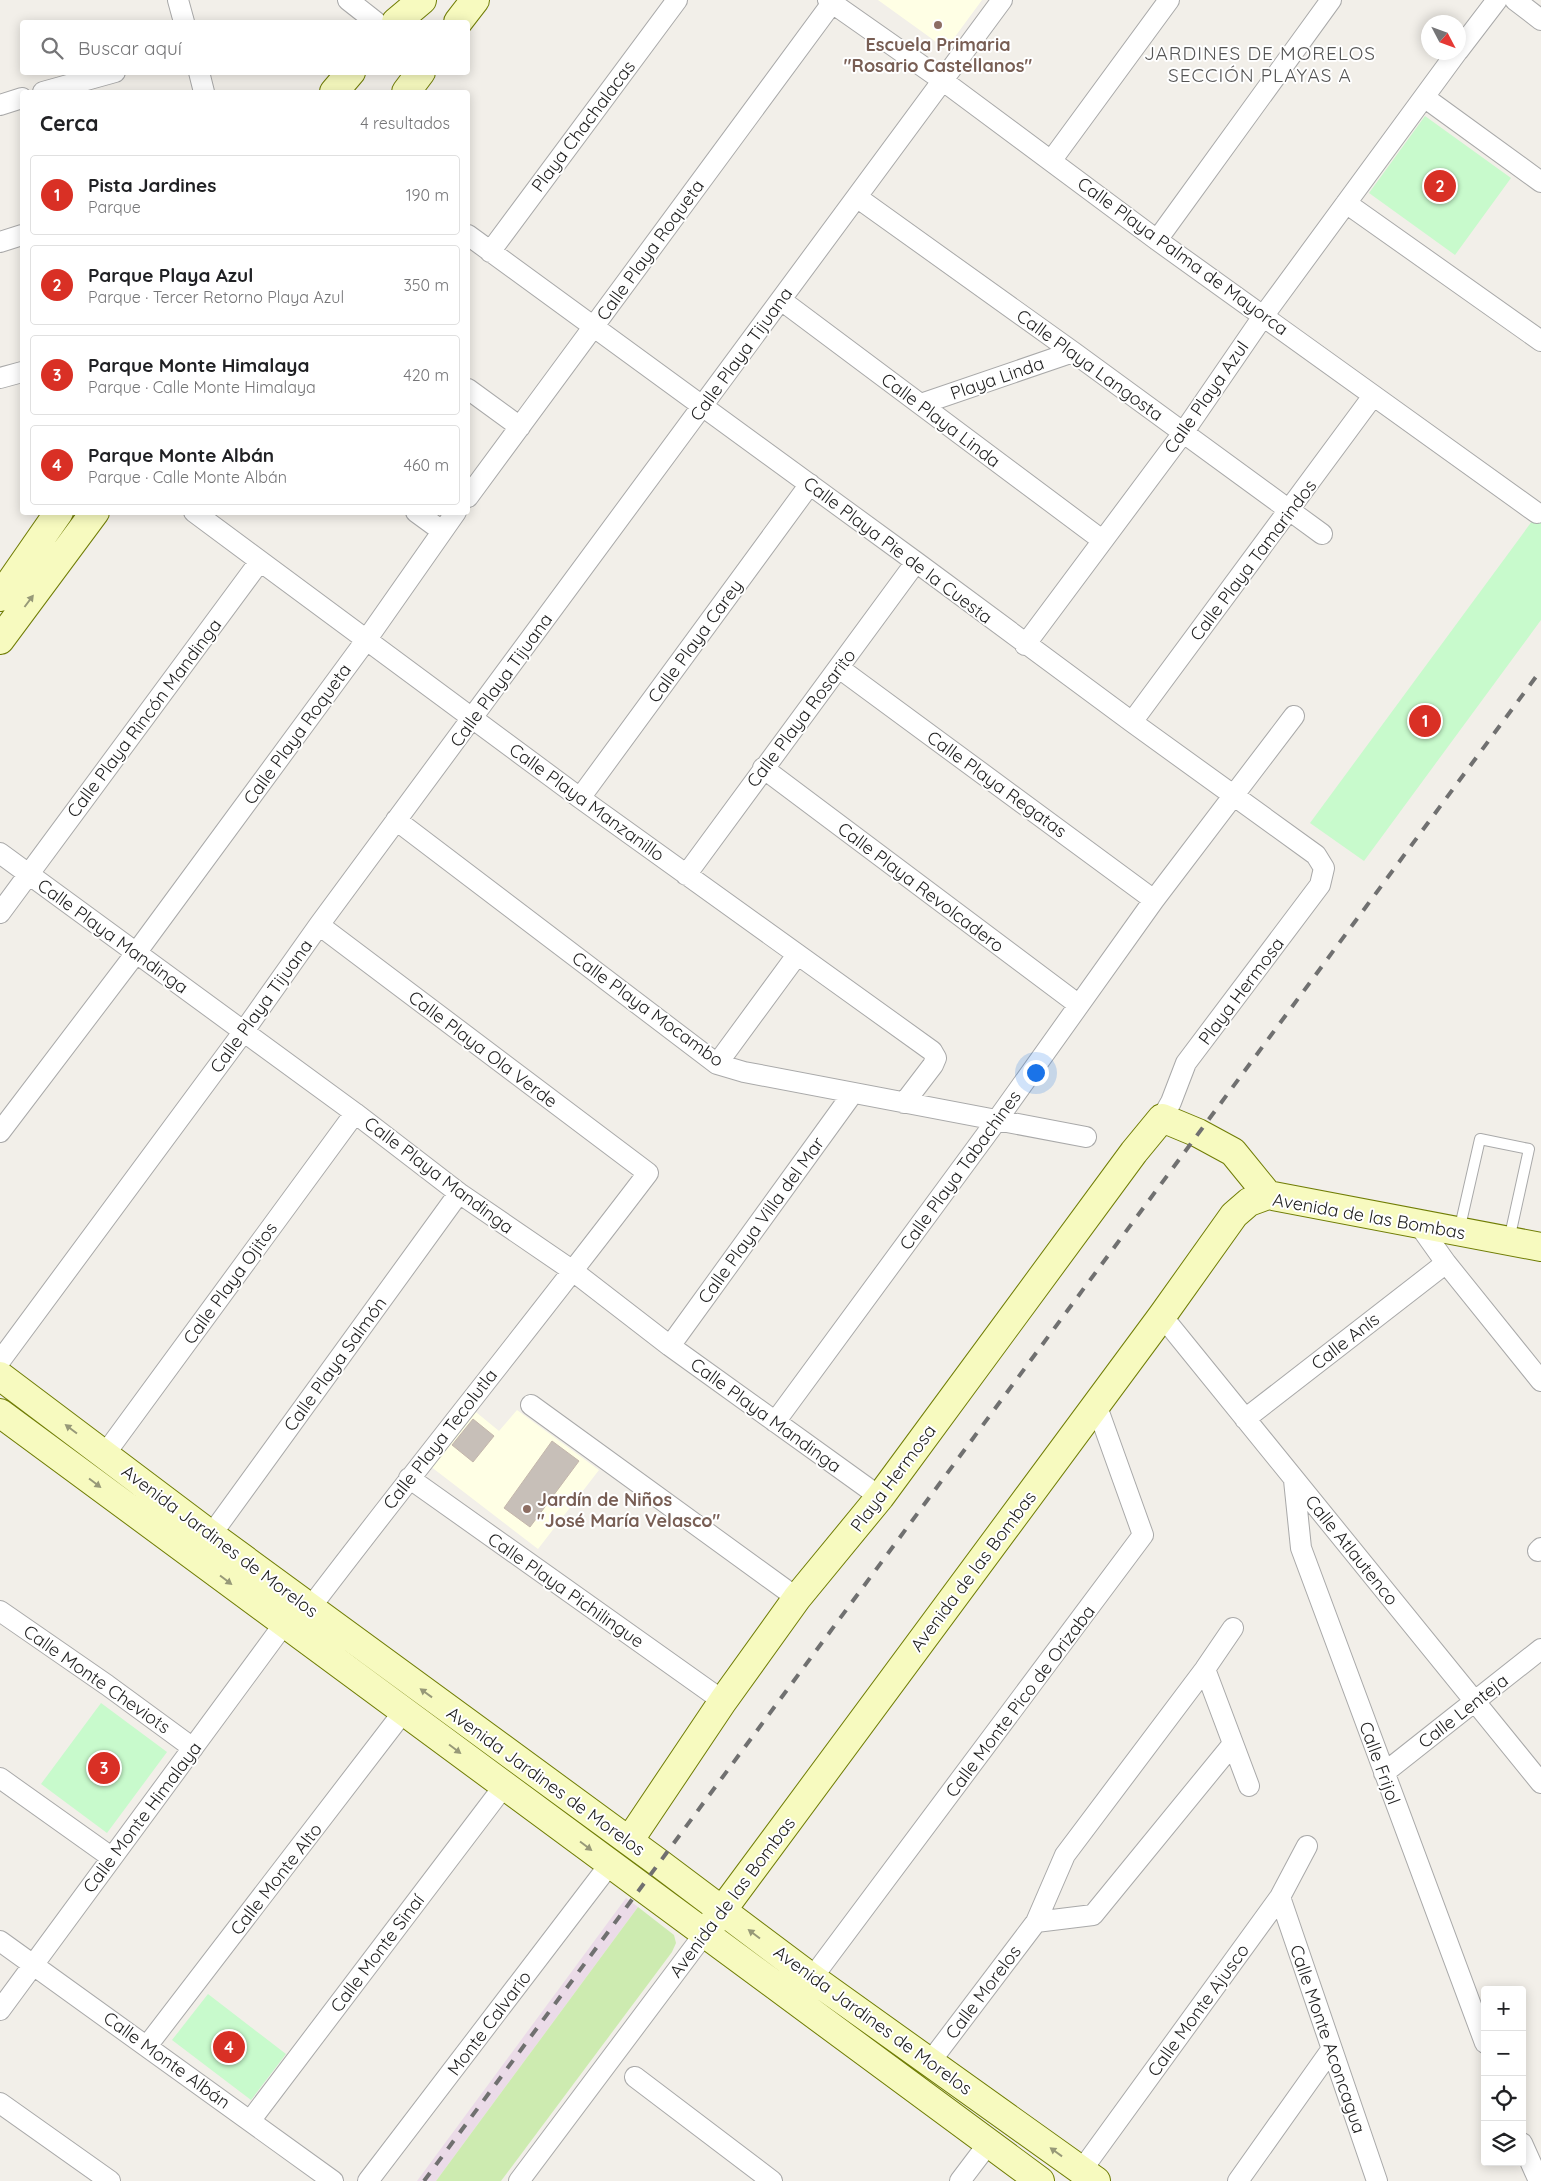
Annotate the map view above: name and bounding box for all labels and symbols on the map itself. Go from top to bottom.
north arrow [1421,15,1466,60]
marker: Escuela Primaria "Rosario Castellanos" [932,19,944,31]
place label: Escuela Primaria "Rosario Castellanos" [844,33,1032,77]
district label: JARDINES DE MORELOS SECCIÓN PLAYAS A [1144,41,1376,87]
street label: Playa Chachalacas [526,56,640,196]
pin: 2 [1424,167,1456,205]
street label: Calle Playa Palma de Mayorca [1073,172,1293,340]
street label: Calle Playa Roqueta [591,175,709,325]
street label: Calle Playa Tijuana [685,283,797,425]
street label: Calle Playa Langosta [1012,304,1168,426]
street label: Calle Playa Azul [1159,336,1253,458]
street label: Playa Linda [947,351,1047,405]
street label: Calle Playa Linda [877,368,1005,472]
street label: Calle Playa Pie de la Cuesta [799,471,997,629]
street label: Calle Playa Tamarindos [1185,475,1321,645]
street label: Calle Playa Carey [642,575,748,707]
one-way arrow [24,594,34,608]
street label: Calle Playa Tijuana [445,609,557,751]
street label: Calle Playa Rincón Mandinga [62,614,226,822]
street label: Calle Playa Rosarito [741,644,861,792]
street label: Calle Playa Roqueta [238,659,356,809]
pin: 1 [1409,702,1441,740]
street label: Calle Playa Regatas [923,726,1071,842]
street label: Calle Playa Manzanillo [505,738,669,866]
street label: Calle Playa Revolcadero [833,817,1009,957]
street label: Calle Playa Mandinga [33,873,193,999]
street label: Playa Hermosa [1193,933,1289,1049]
street label: Calle Playa Tijuana [205,935,317,1077]
street label: Calle Playa Mocambo [568,946,728,1072]
street label: Calle Playa Ola Verde [404,985,562,1113]
your location [1023,1060,1049,1086]
street label: Calle Playa Tabachines [894,1086,1026,1254]
street label: Calle Playa Mandinga [360,1111,518,1239]
street label: Calle Playa Villa del Mar [693,1132,829,1308]
street label: Avenida de las Bombas [1271,1188,1467,1244]
street label: Calle Playa Ojitos [178,1217,282,1349]
street label: Calle Playa Salmón [279,1292,391,1436]
street label: Calle Anís [1306,1307,1384,1375]
street label: Calle Playa Mandinga [686,1352,846,1478]
street label: Calle Playa Tecolutla [378,1364,502,1514]
street label: Playa Hermosa [845,1420,941,1536]
one-way arrow [64,1424,78,1434]
street label: Avenida Jardines de Morelos [117,1460,323,1622]
one-way arrow [88,1478,101,1489]
street label: Avenida de las Bombas [905,1486,1041,1656]
place label: Jardín de Niños "José María Velasco" [537,1488,721,1532]
street label: Calle Atlautenco [1300,1490,1404,1610]
marker: Jardín de Niños "José María Velasco" [521,1503,533,1515]
street label: Calle Playa Pichilingue [483,1527,649,1653]
one-way arrow [219,1575,233,1585]
street label: Calle Monte Pico de Orizaba [940,1600,1100,1802]
street label: Calle Monte Cheviots [19,1620,175,1738]
street label: Calle Lenteja [1413,1669,1513,1753]
one-way arrow [419,1688,433,1698]
street label: Avenida Jardines de Morelos [442,1701,650,1861]
street label: Calle Frijol [1354,1718,1406,1808]
street label: Calle Monte Himalaya [78,1737,206,1897]
one-way arrow [448,1744,461,1755]
pin: 3 [88,1749,120,1787]
street label: Avenida de las Bombas [664,1812,800,1982]
street label: Calle Monte Alto [225,1818,327,1940]
one-way arrow [579,1841,592,1852]
street label: Calle Monte Sinaí [325,1889,429,2017]
one-way arrow [748,1929,761,1940]
street label: Calle Monte Ajusco [1142,1939,1254,2081]
street label: Avenida Jardines de Morelos [769,1940,977,2100]
street label: Calle Morelos [940,1941,1026,2043]
street label: Calle Monte Aconcagua [1285,1942,1371,2136]
street label: Monte Calvario [442,1966,536,2080]
street label: Calle Monte Albán [99,2006,235,2114]
pin: 4 [213,2028,245,2066]
one-way arrow [1050,2147,1063,2158]

